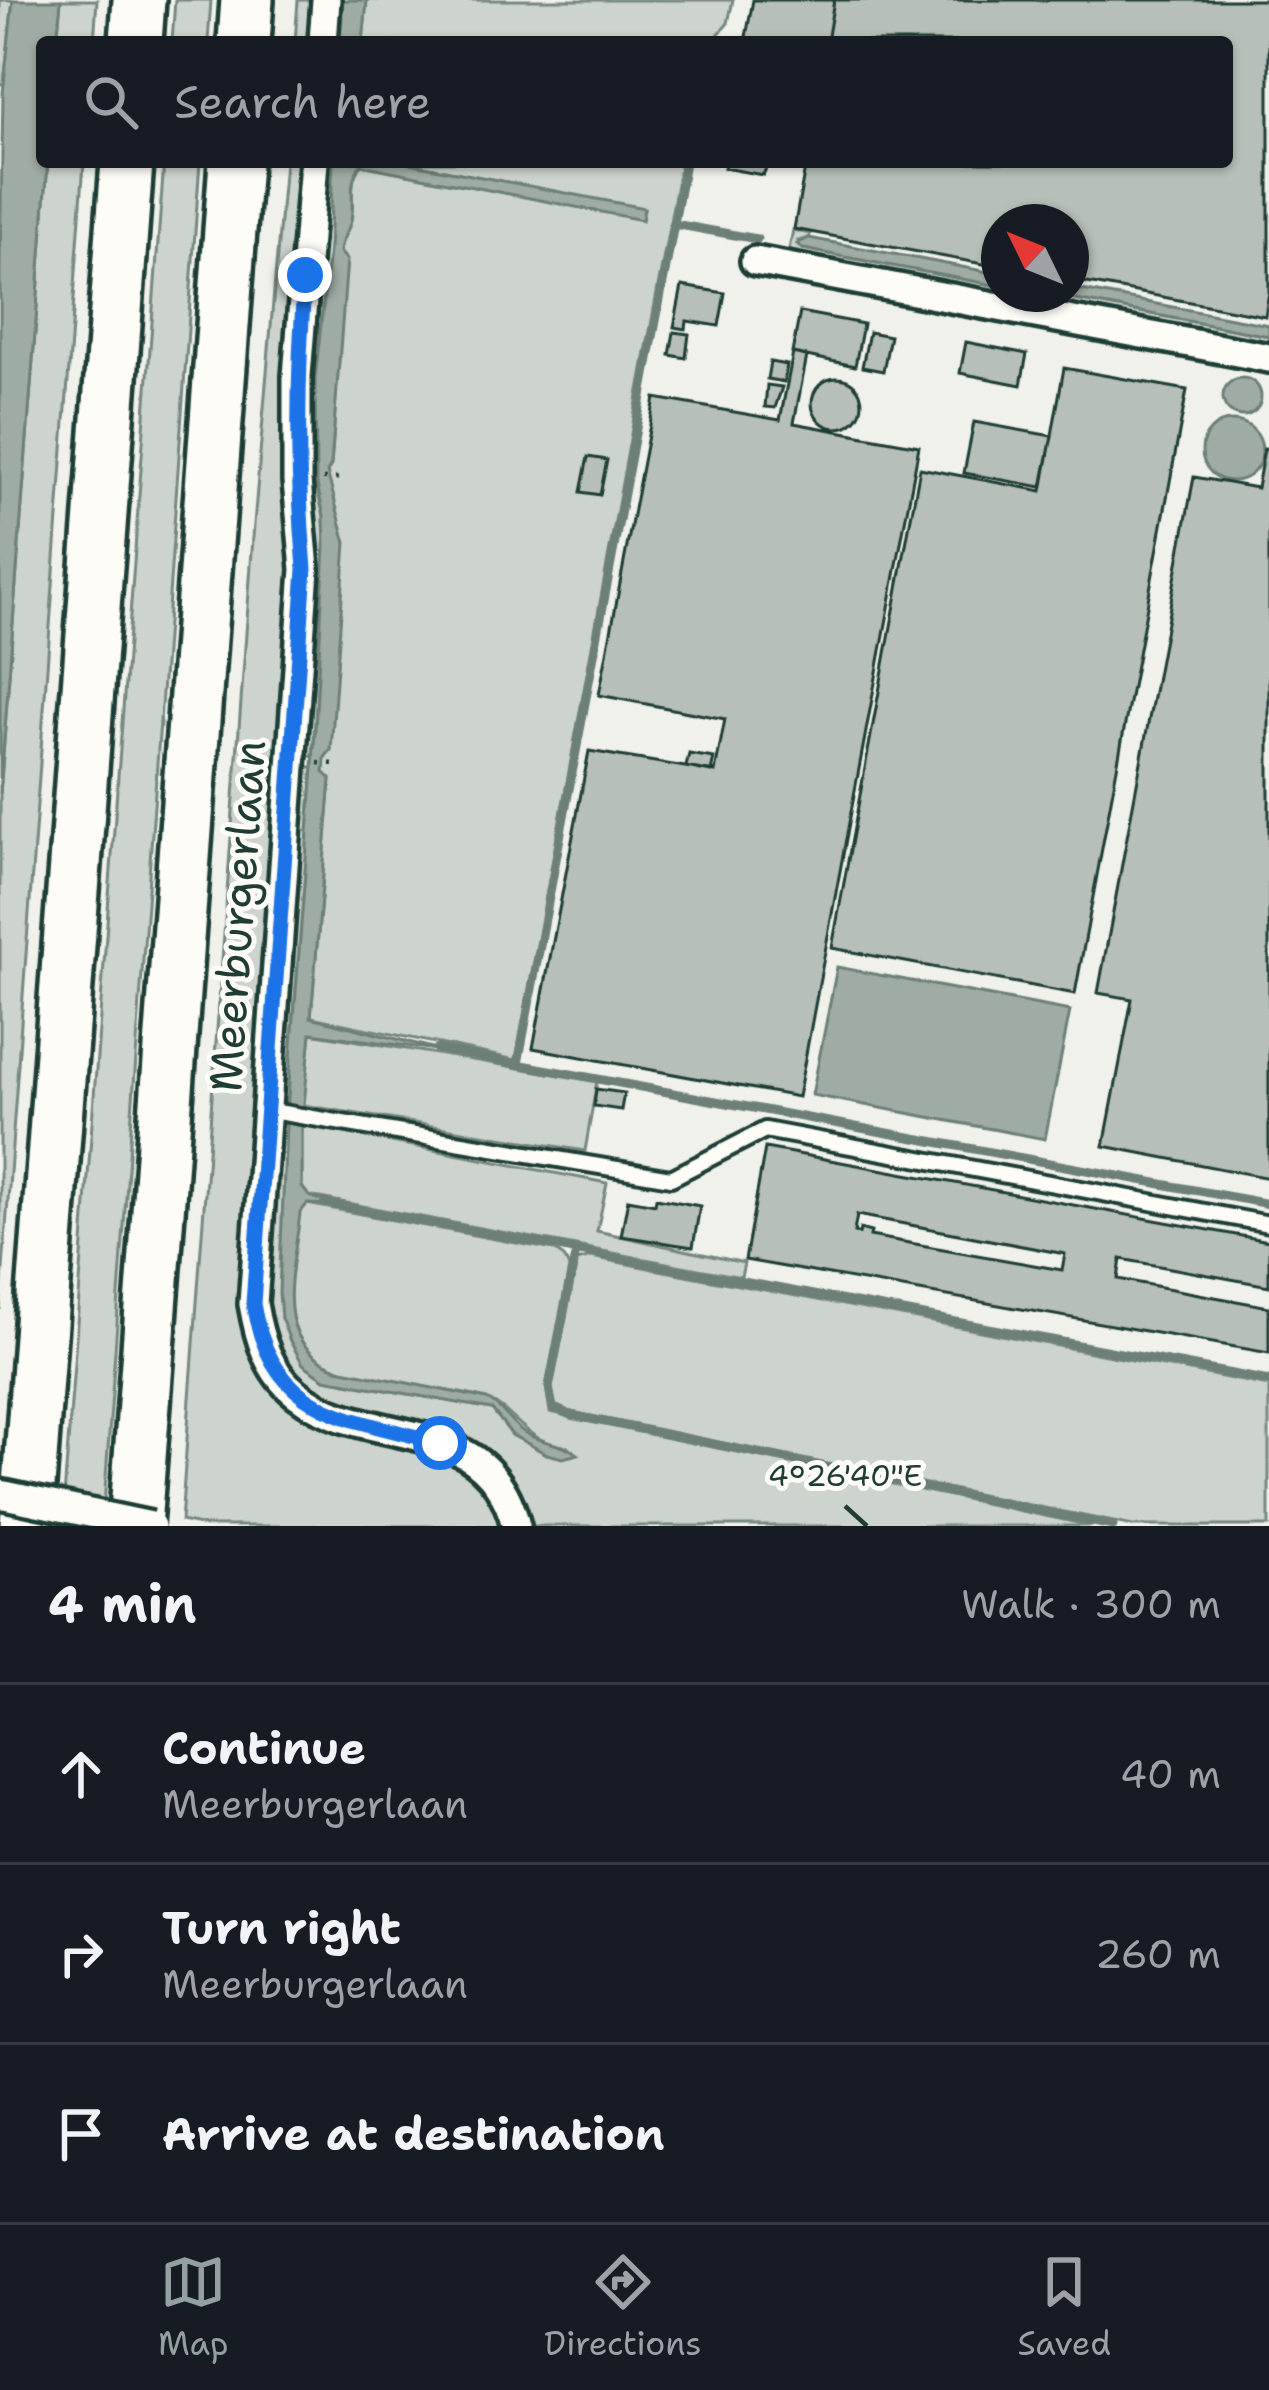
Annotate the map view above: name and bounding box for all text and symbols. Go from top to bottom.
search box [36,36,1233,168]
icon: search [78,69,144,135]
text: Search here [174,72,431,132]
north arrow [981,204,1089,312]
route end [278,248,332,302]
street label: Meerburgerlaan [195,738,279,1094]
route start [413,1416,467,1470]
text: 4°26'40"E [768,1455,922,1496]
text: 4 min [48,1570,197,1638]
text: Walk · 300 m [961,1578,1221,1630]
text: Continue [162,1718,366,1778]
icon: ahead [48,1741,114,1807]
text: 40 m [1120,1748,1221,1800]
text: Meerburgerlaan [162,1778,468,1830]
text: Turn right [162,1898,401,1958]
icon: right [48,1921,114,1987]
text: 260 m [1095,1928,1221,1980]
text: Meerburgerlaan [162,1958,468,2010]
icon: arrive [48,2101,114,2167]
text: Arrive at destination [162,2104,665,2164]
tab: Map [158,2249,229,2366]
tab: Directions [544,2249,702,2366]
tab: Saved [1017,2249,1111,2366]

